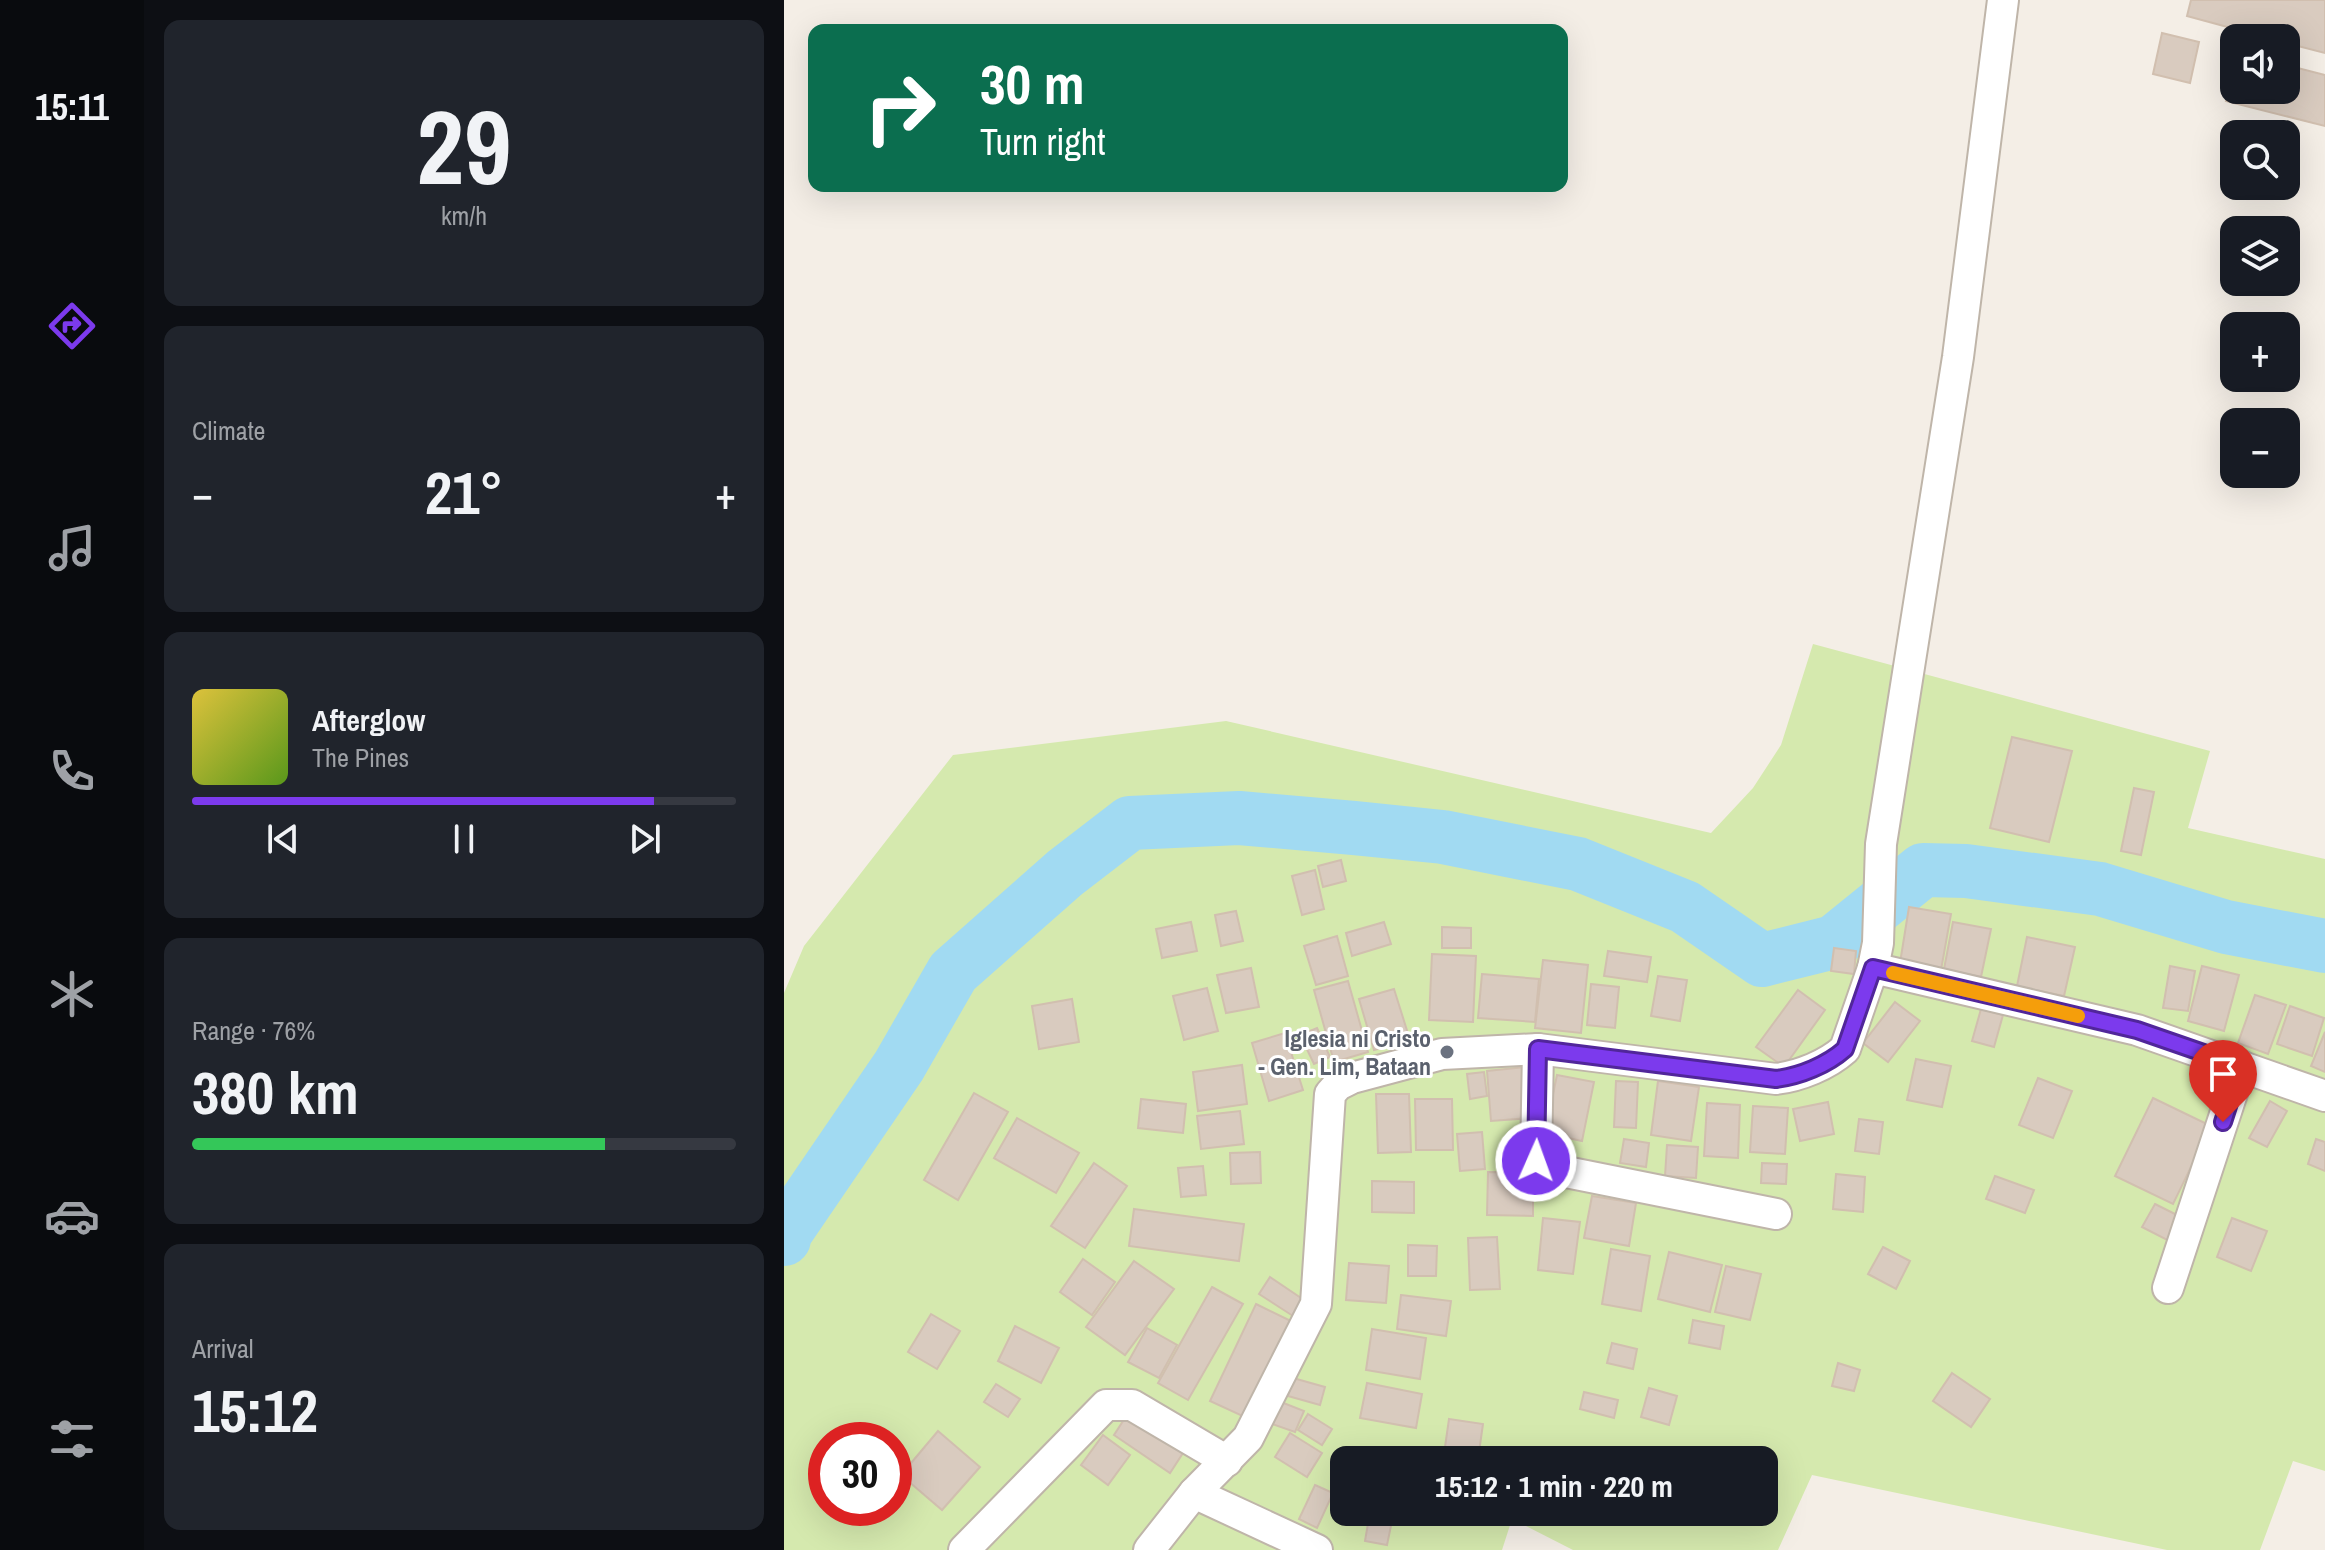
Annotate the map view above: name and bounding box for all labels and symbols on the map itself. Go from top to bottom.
place label: Iglesia ni Cristo - Gen. Lim, Bataan [1258,1022,1431,1082]
pin [2189,1040,2257,1122]
marker: Iglesia ni Cristo - Gen. Lim, Bataan [1438,1043,1456,1061]
position arrow [1494,1119,1578,1203]
speed limit sign: 30 [808,1422,912,1526]

